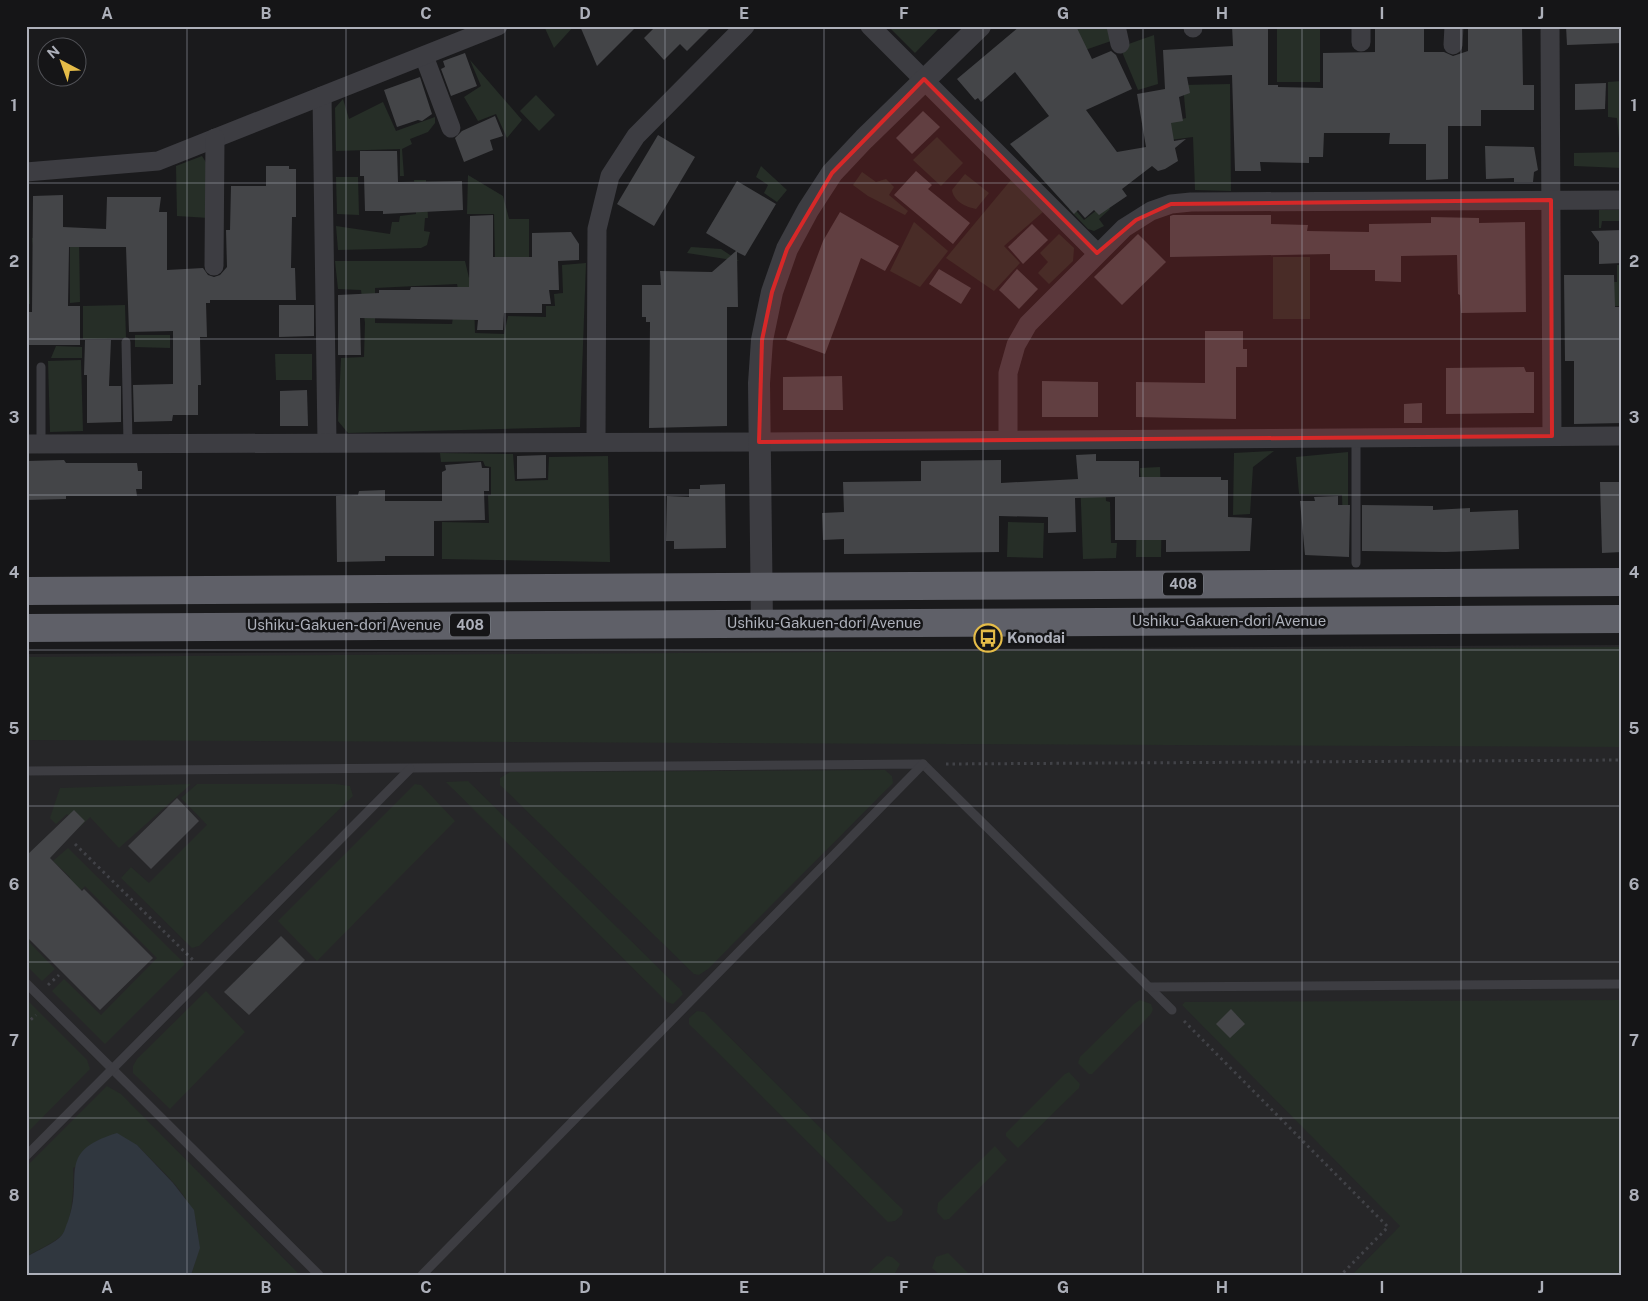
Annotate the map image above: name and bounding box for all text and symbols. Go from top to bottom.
text: A [101,4,113,23]
text: B [261,4,272,23]
text: C [420,4,432,23]
text: D [579,4,591,23]
text: E [739,4,749,23]
text: F [899,4,909,23]
text: G [1057,4,1069,23]
text: H [1216,4,1228,23]
text: I [1380,4,1384,23]
text: J [1538,4,1544,23]
north arrow [38,38,88,88]
text: N [44,43,63,62]
text: 1 [11,96,17,115]
text: 1 [1631,96,1637,115]
text: 2 [9,252,19,271]
text: 2 [1629,252,1639,271]
text: 3 [9,408,19,427]
text: 3 [1629,408,1639,427]
text: 4 [9,563,20,582]
text: 4 [1629,563,1640,582]
road number: 408 [1163,572,1203,596]
street label: Ushiku-Gakuen-dori Avenue [1132,612,1326,629]
road number: 408 [450,614,490,636]
street label: Ushiku-Gakuen-dori Avenue [727,614,921,631]
street label: Ushiku-Gakuen-dori Avenue [247,616,441,633]
bus stop icon: Konodai [973,623,1003,653]
place label: Konodai [1007,629,1065,646]
text: 5 [9,719,20,738]
text: 5 [1629,719,1640,738]
text: 6 [9,875,19,894]
text: 6 [1629,875,1639,894]
text: 7 [9,1031,19,1050]
text: 7 [1629,1031,1639,1050]
text: 8 [9,1186,20,1205]
text: 8 [1629,1186,1640,1205]
text: A [101,1278,113,1297]
text: B [261,1278,272,1297]
text: C [420,1278,432,1297]
text: D [579,1278,591,1297]
text: E [739,1278,749,1297]
text: F [899,1278,909,1297]
text: G [1057,1278,1069,1297]
text: H [1216,1278,1228,1297]
text: I [1380,1278,1384,1297]
text: J [1538,1278,1544,1297]

